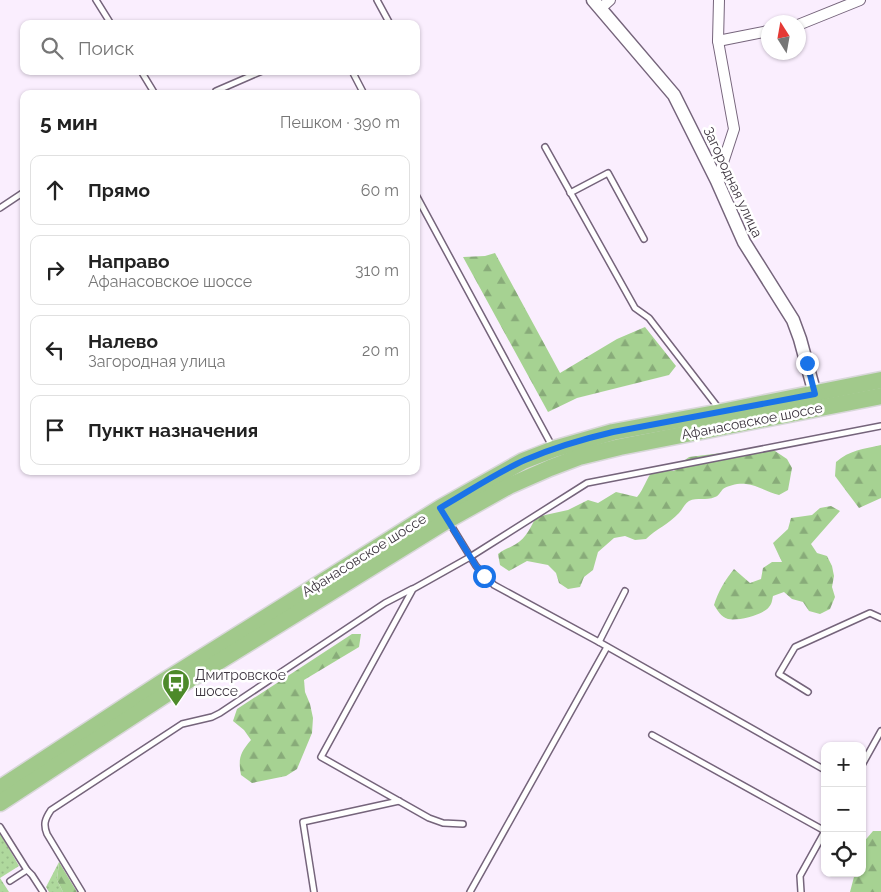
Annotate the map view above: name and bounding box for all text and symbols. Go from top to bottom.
north arrow [761,15,806,60]
search box [20,20,420,75]
icon: search [38,34,66,62]
text: Поиск [78,37,134,59]
text: 5 мин [40,110,98,135]
text: Пешком · 390 m [280,113,400,132]
street label: Загородная улица [700,124,766,240]
icon: ahead [41,176,69,204]
text: Прямо [88,179,150,201]
text: 60 m [361,181,399,200]
text: Направо [88,250,169,272]
icon: right [41,256,69,284]
text: 310 m [355,261,399,280]
text: Афанасовское шоссе [88,272,252,291]
text: Налево [88,330,158,352]
icon: left [41,336,69,364]
text: 20 m [362,341,399,360]
text: Загородная улица [88,352,225,371]
route end [796,352,819,375]
street label: Афанасовское шоссе [680,399,824,443]
icon: arrive [41,416,69,444]
text: Пункт назначения [88,419,258,441]
street label: Афанасовское шоссе [299,510,429,600]
route start [473,565,496,588]
place label: Дмитровское шоссе [195,667,286,699]
bus stop icon: Дмитровское шоссе [161,668,191,707]
map controls [821,742,866,877]
button: + [821,742,866,787]
button: − [821,787,866,832]
button: locate [821,832,866,877]

